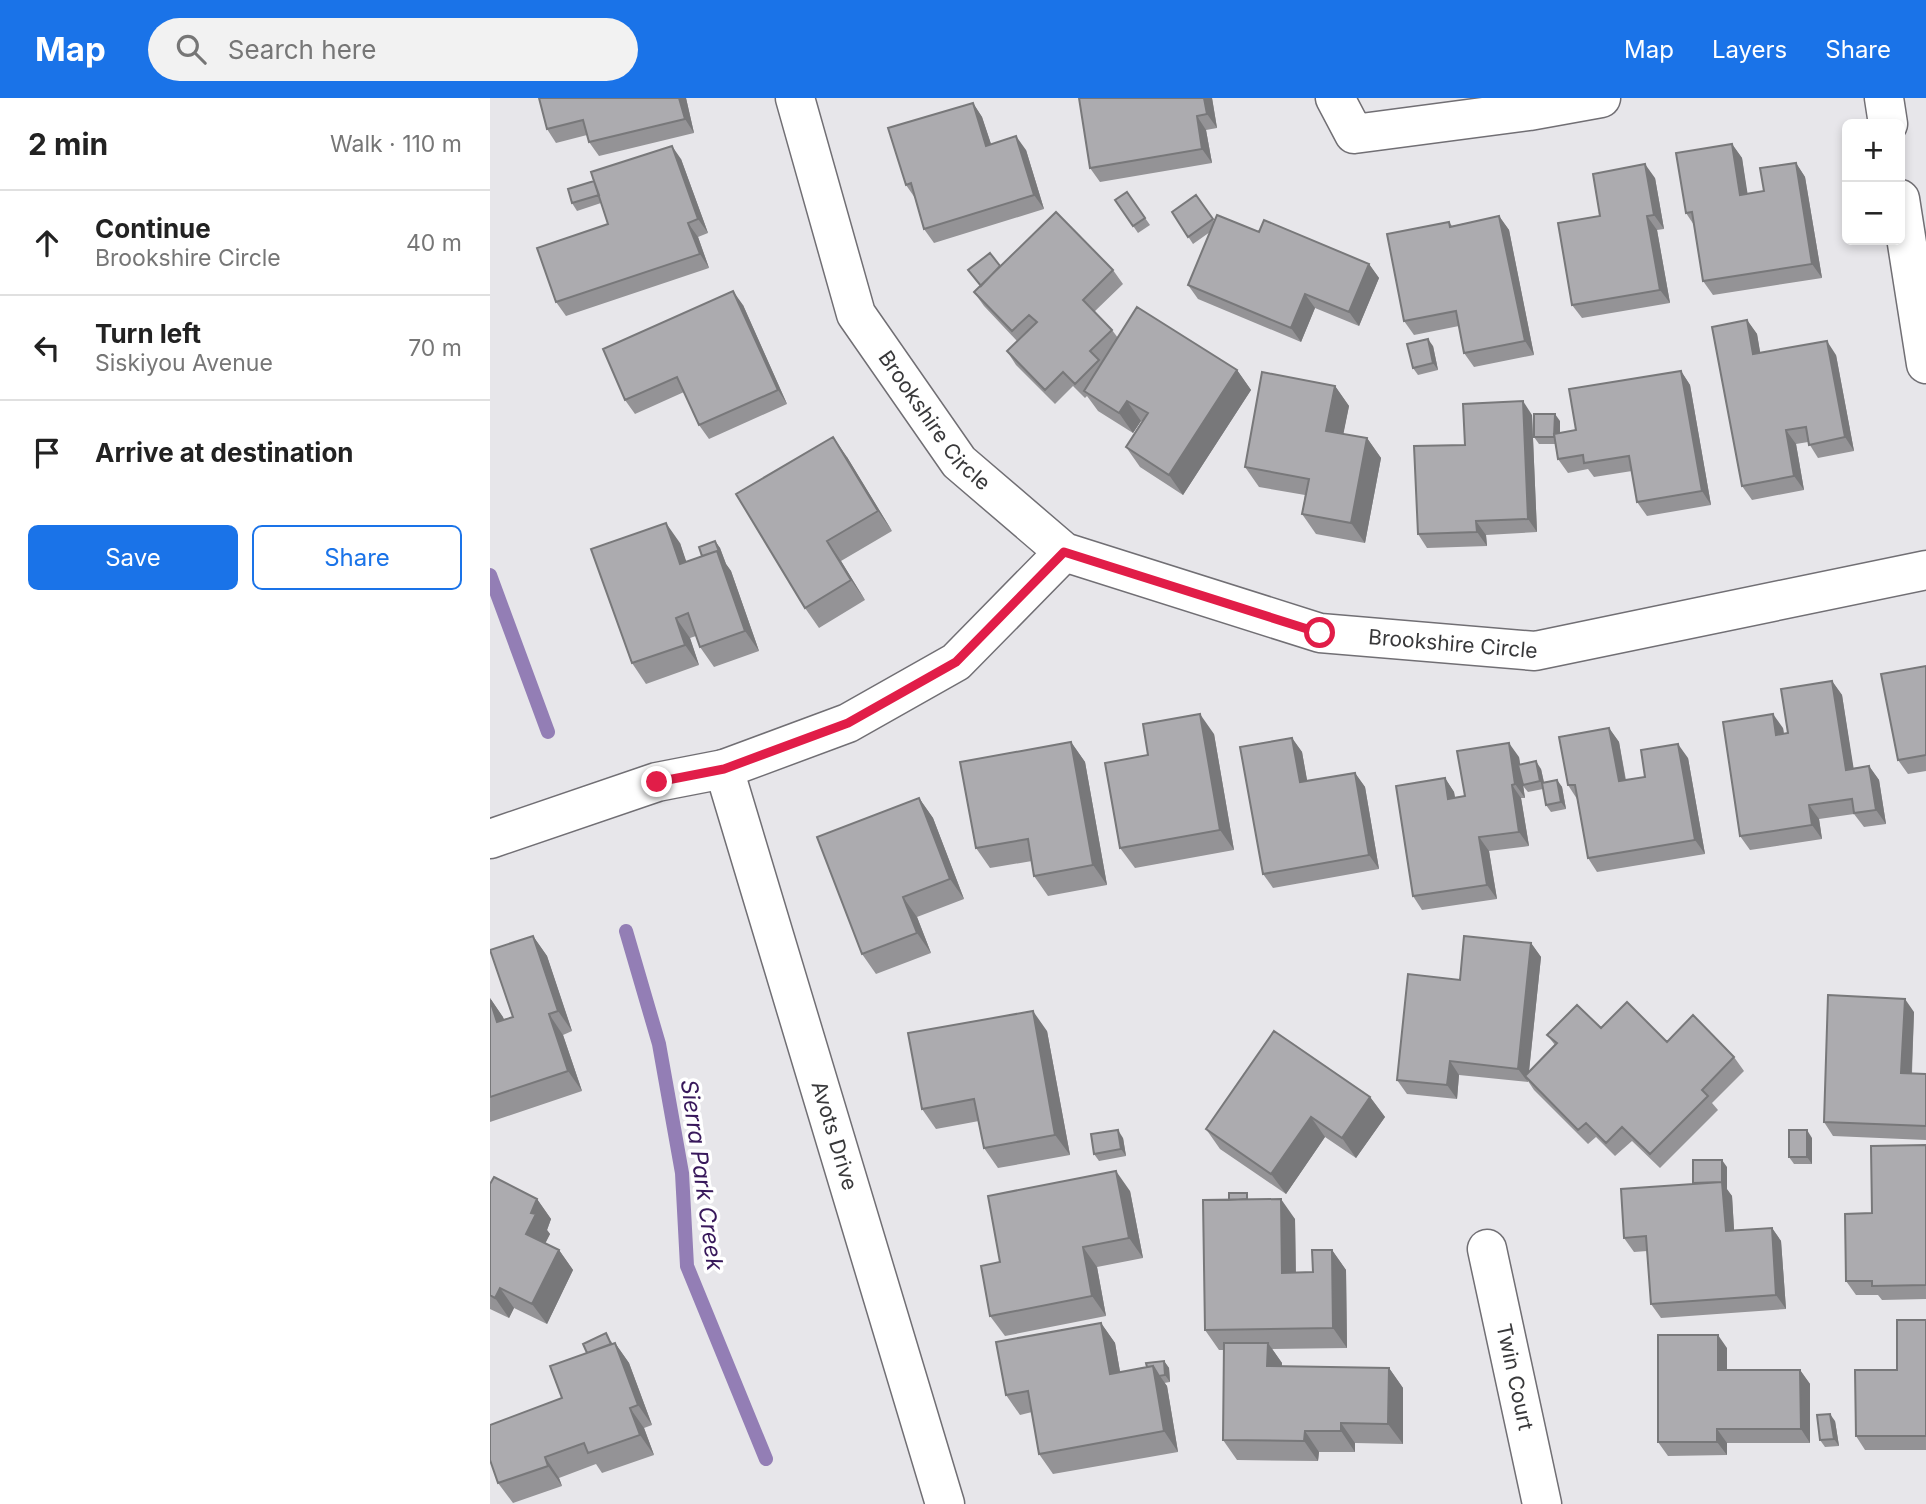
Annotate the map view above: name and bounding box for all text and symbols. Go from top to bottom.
search box [148,18,638,81]
text: Map [35,29,106,69]
icon: search [172,30,210,68]
text: Search here [228,34,376,65]
text: Map [1624,35,1674,64]
text: Layers [1712,35,1787,64]
text: Share [1825,35,1891,64]
map controls [1842,119,1905,245]
button: + [1842,119,1905,182]
text: 2 min [28,126,108,162]
text: Walk · 110 m [330,130,462,158]
button: − [1842,182,1905,245]
text: Continue [95,213,211,244]
icon: ahead [28,224,66,262]
text: 40 m [406,229,462,257]
text: Brookshire Circle [95,244,281,272]
text: Turn left [95,318,201,349]
icon: left [28,329,66,367]
text: 70 m [408,334,462,362]
street label: Brookshire Circle [873,346,996,495]
text: Siskiyou Avenue [95,349,273,377]
icon: arrive [28,434,66,472]
text: Arrive at destination [95,437,354,468]
button: Save [28,525,238,590]
button: Share [252,525,462,590]
route start [1304,617,1335,648]
street label: Brookshire Circle [1367,624,1539,663]
route end [641,766,672,797]
water label: Sierra Park Creek [675,1078,729,1273]
street label: Avots Drive [807,1078,863,1193]
street label: Twin Court [1491,1321,1539,1433]

